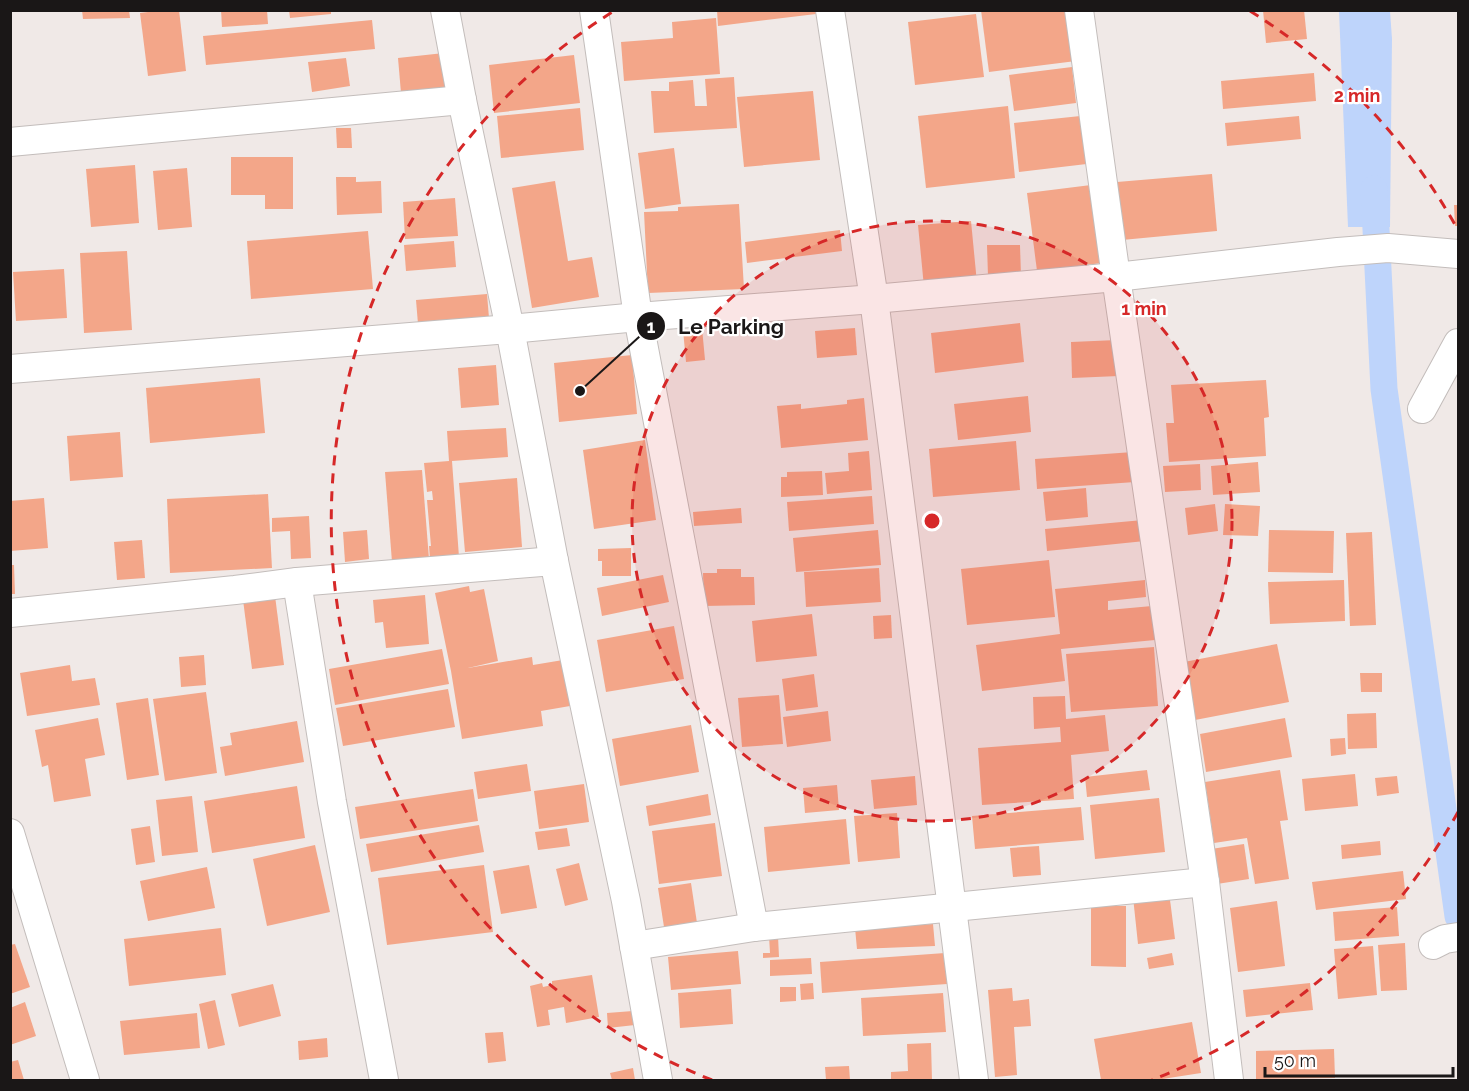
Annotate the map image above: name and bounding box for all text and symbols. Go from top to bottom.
text: 2 min [1334,85,1380,106]
text: 1 min [1121,298,1167,319]
callout: Le Parking [636,307,796,346]
text: Le Parking [678,314,784,339]
text: 1 [647,316,656,337]
centre of rings [922,511,942,531]
scale bar [1265,1040,1452,1078]
text: 50 m [1274,1050,1316,1071]

